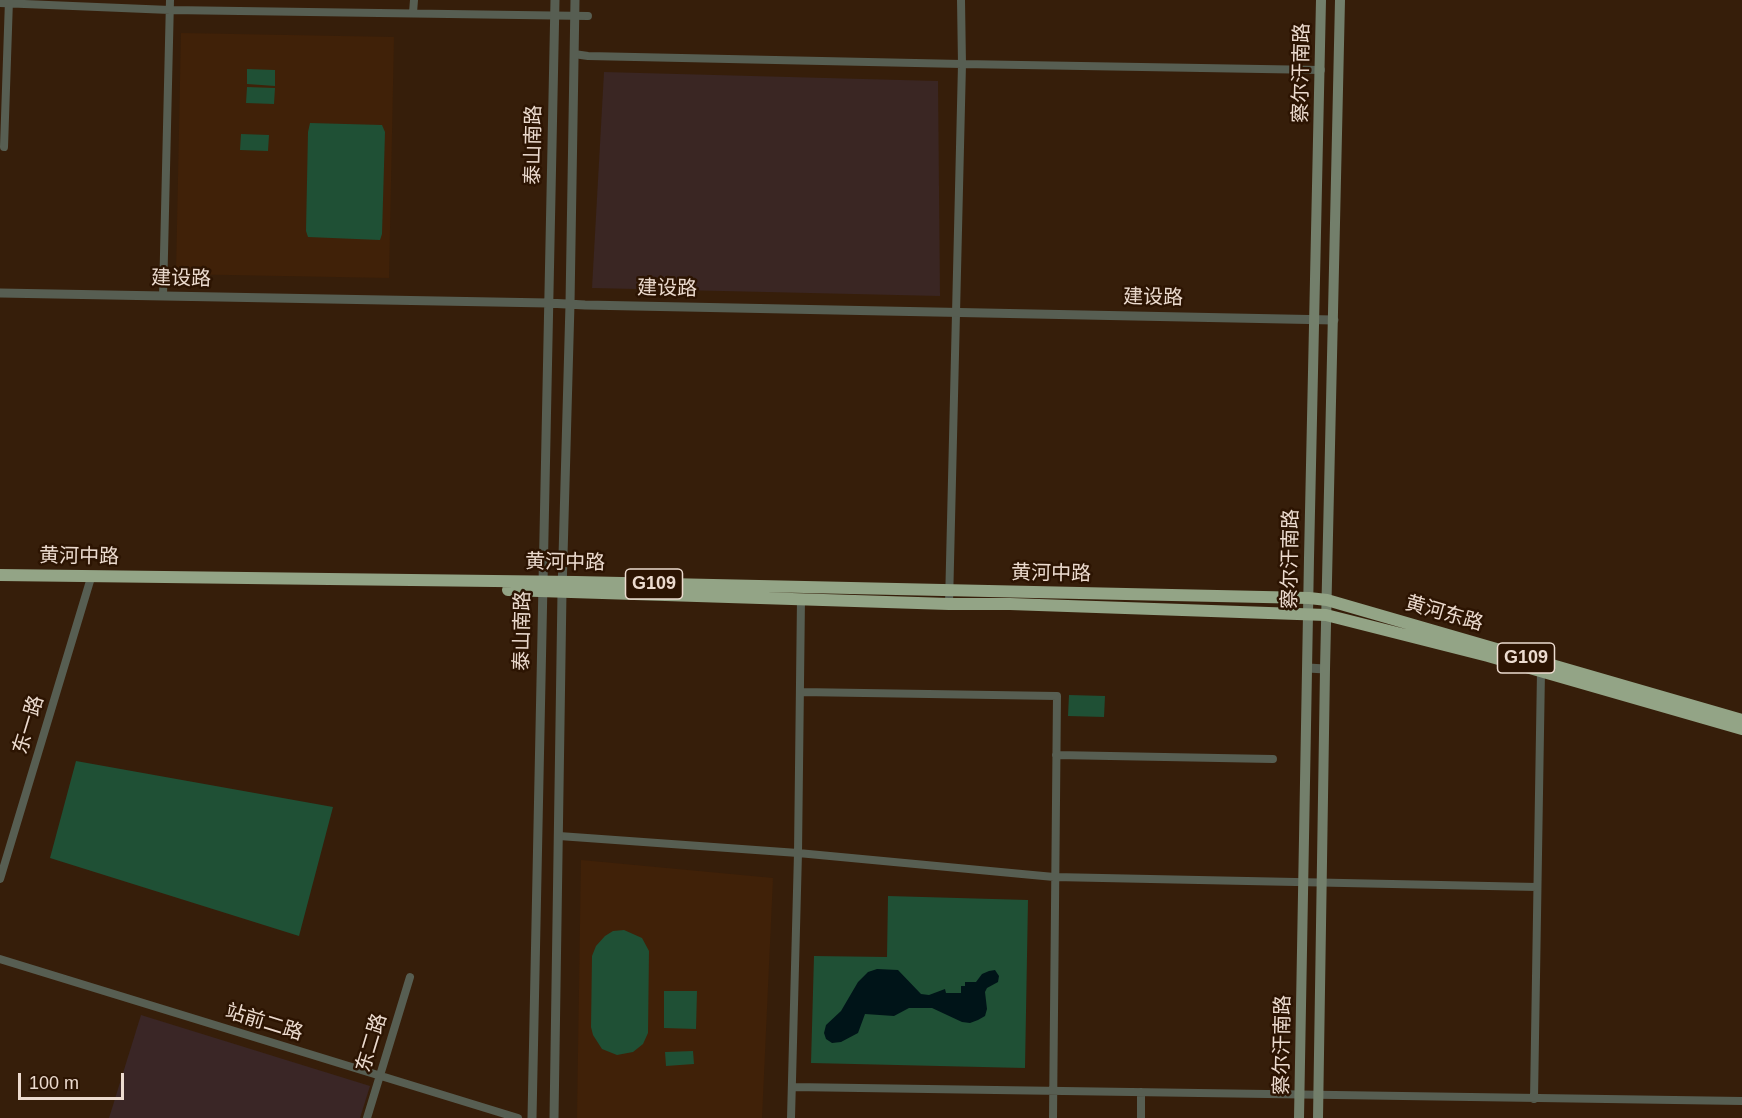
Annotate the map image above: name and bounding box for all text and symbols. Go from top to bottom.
street label: 察尔汗南路 [1289,23,1315,123]
street label: 泰山南路 [521,105,547,185]
street label: 建设路 [151,266,211,292]
street label: 建设路 [637,276,697,302]
street label: 建设路 [1123,285,1183,311]
street label: 察尔汗南路 [1278,509,1304,609]
street label: 黄河中路 [39,544,119,570]
street label: 黄河中路 [525,550,605,576]
street label: 黄河中路 [1011,561,1091,587]
road number: G109 [626,569,682,599]
street label: 泰山南路 [510,591,536,671]
street label: 黄河东路 [1402,591,1486,637]
road number: G109 [1498,643,1555,673]
street label: 东一路 [9,693,49,757]
street label: 察尔汗南路 [1270,995,1296,1095]
street label: 站前二路 [222,1000,306,1046]
street label: 东二路 [352,1011,392,1075]
scale bar [21,1061,128,1099]
text: 100 m [29,1073,79,1093]

